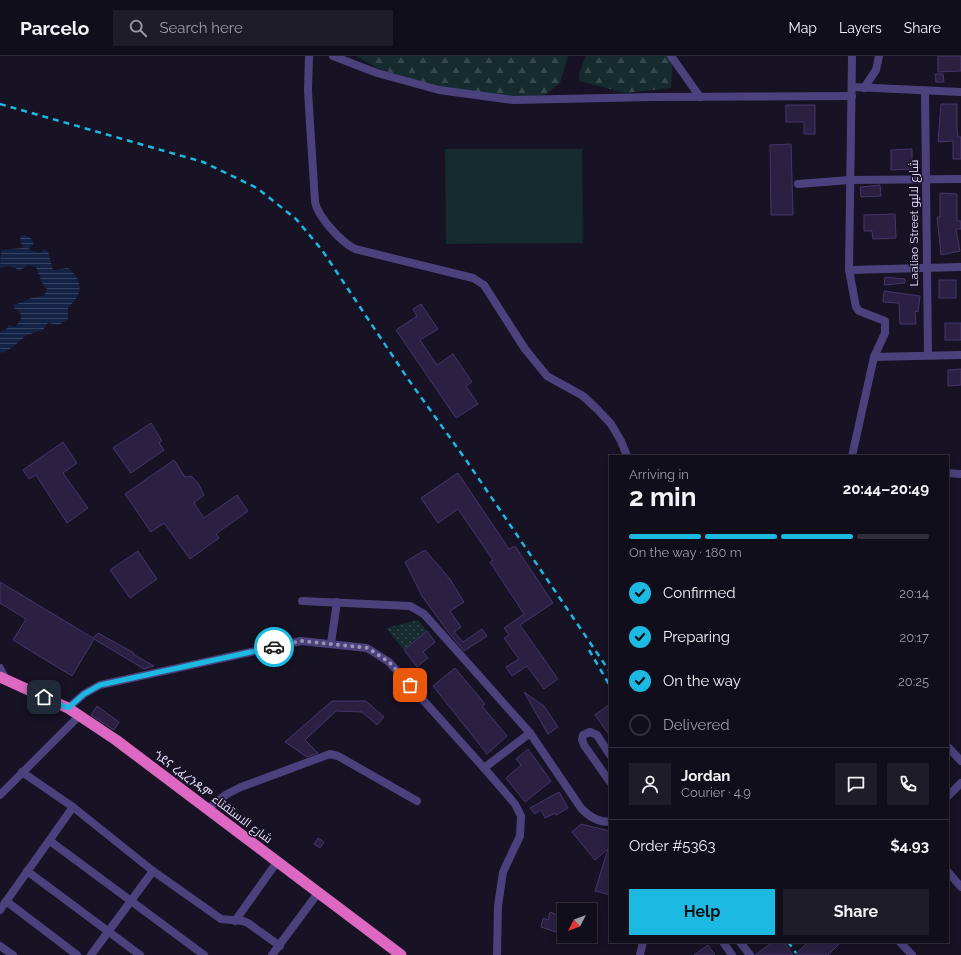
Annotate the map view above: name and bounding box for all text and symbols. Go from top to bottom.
search box [113,10,393,46]
text: Parcelo [20,17,89,39]
icon: search [127,17,149,39]
text: Search here [159,19,243,37]
text: Map [789,20,817,36]
text: Layers [839,20,882,36]
text: Share [904,20,941,36]
street label: Laaliao Street شارع لاليو [907,160,922,286]
text: Arriving in [629,467,689,482]
text: 20:44–20:49 [843,480,929,498]
text: 2 min [629,482,696,512]
text: On the way · 180 m [629,545,742,560]
icon: check [629,582,651,604]
text: Confirmed [663,584,736,602]
text: 20:14 [899,586,929,601]
icon: check [629,626,651,648]
courier [254,627,294,667]
text: Preparing [663,628,730,646]
text: 20:17 [899,630,929,645]
icon: car [263,636,285,658]
pin [393,668,427,702]
icon: check [629,670,651,692]
text: On the way [663,672,741,690]
icon: bag [399,674,421,696]
text: 20:25 [898,674,929,689]
pin [27,680,61,714]
icon: home [33,686,55,708]
text: Delivered [663,716,730,734]
street label: ጎደና ረፈረንዱም شارع الاستقتاء [150,748,275,847]
button: person [629,763,671,805]
button: chat [835,763,877,805]
button: phone [887,763,929,805]
text: Jordan [681,767,730,785]
text: Courier · 4.9 [681,785,751,800]
text: Order #5363 [629,837,716,855]
text: $4.93 [890,837,929,855]
button: Help [629,889,775,935]
button: Share [783,889,929,935]
north arrow [557,903,597,943]
map controls [557,903,597,943]

